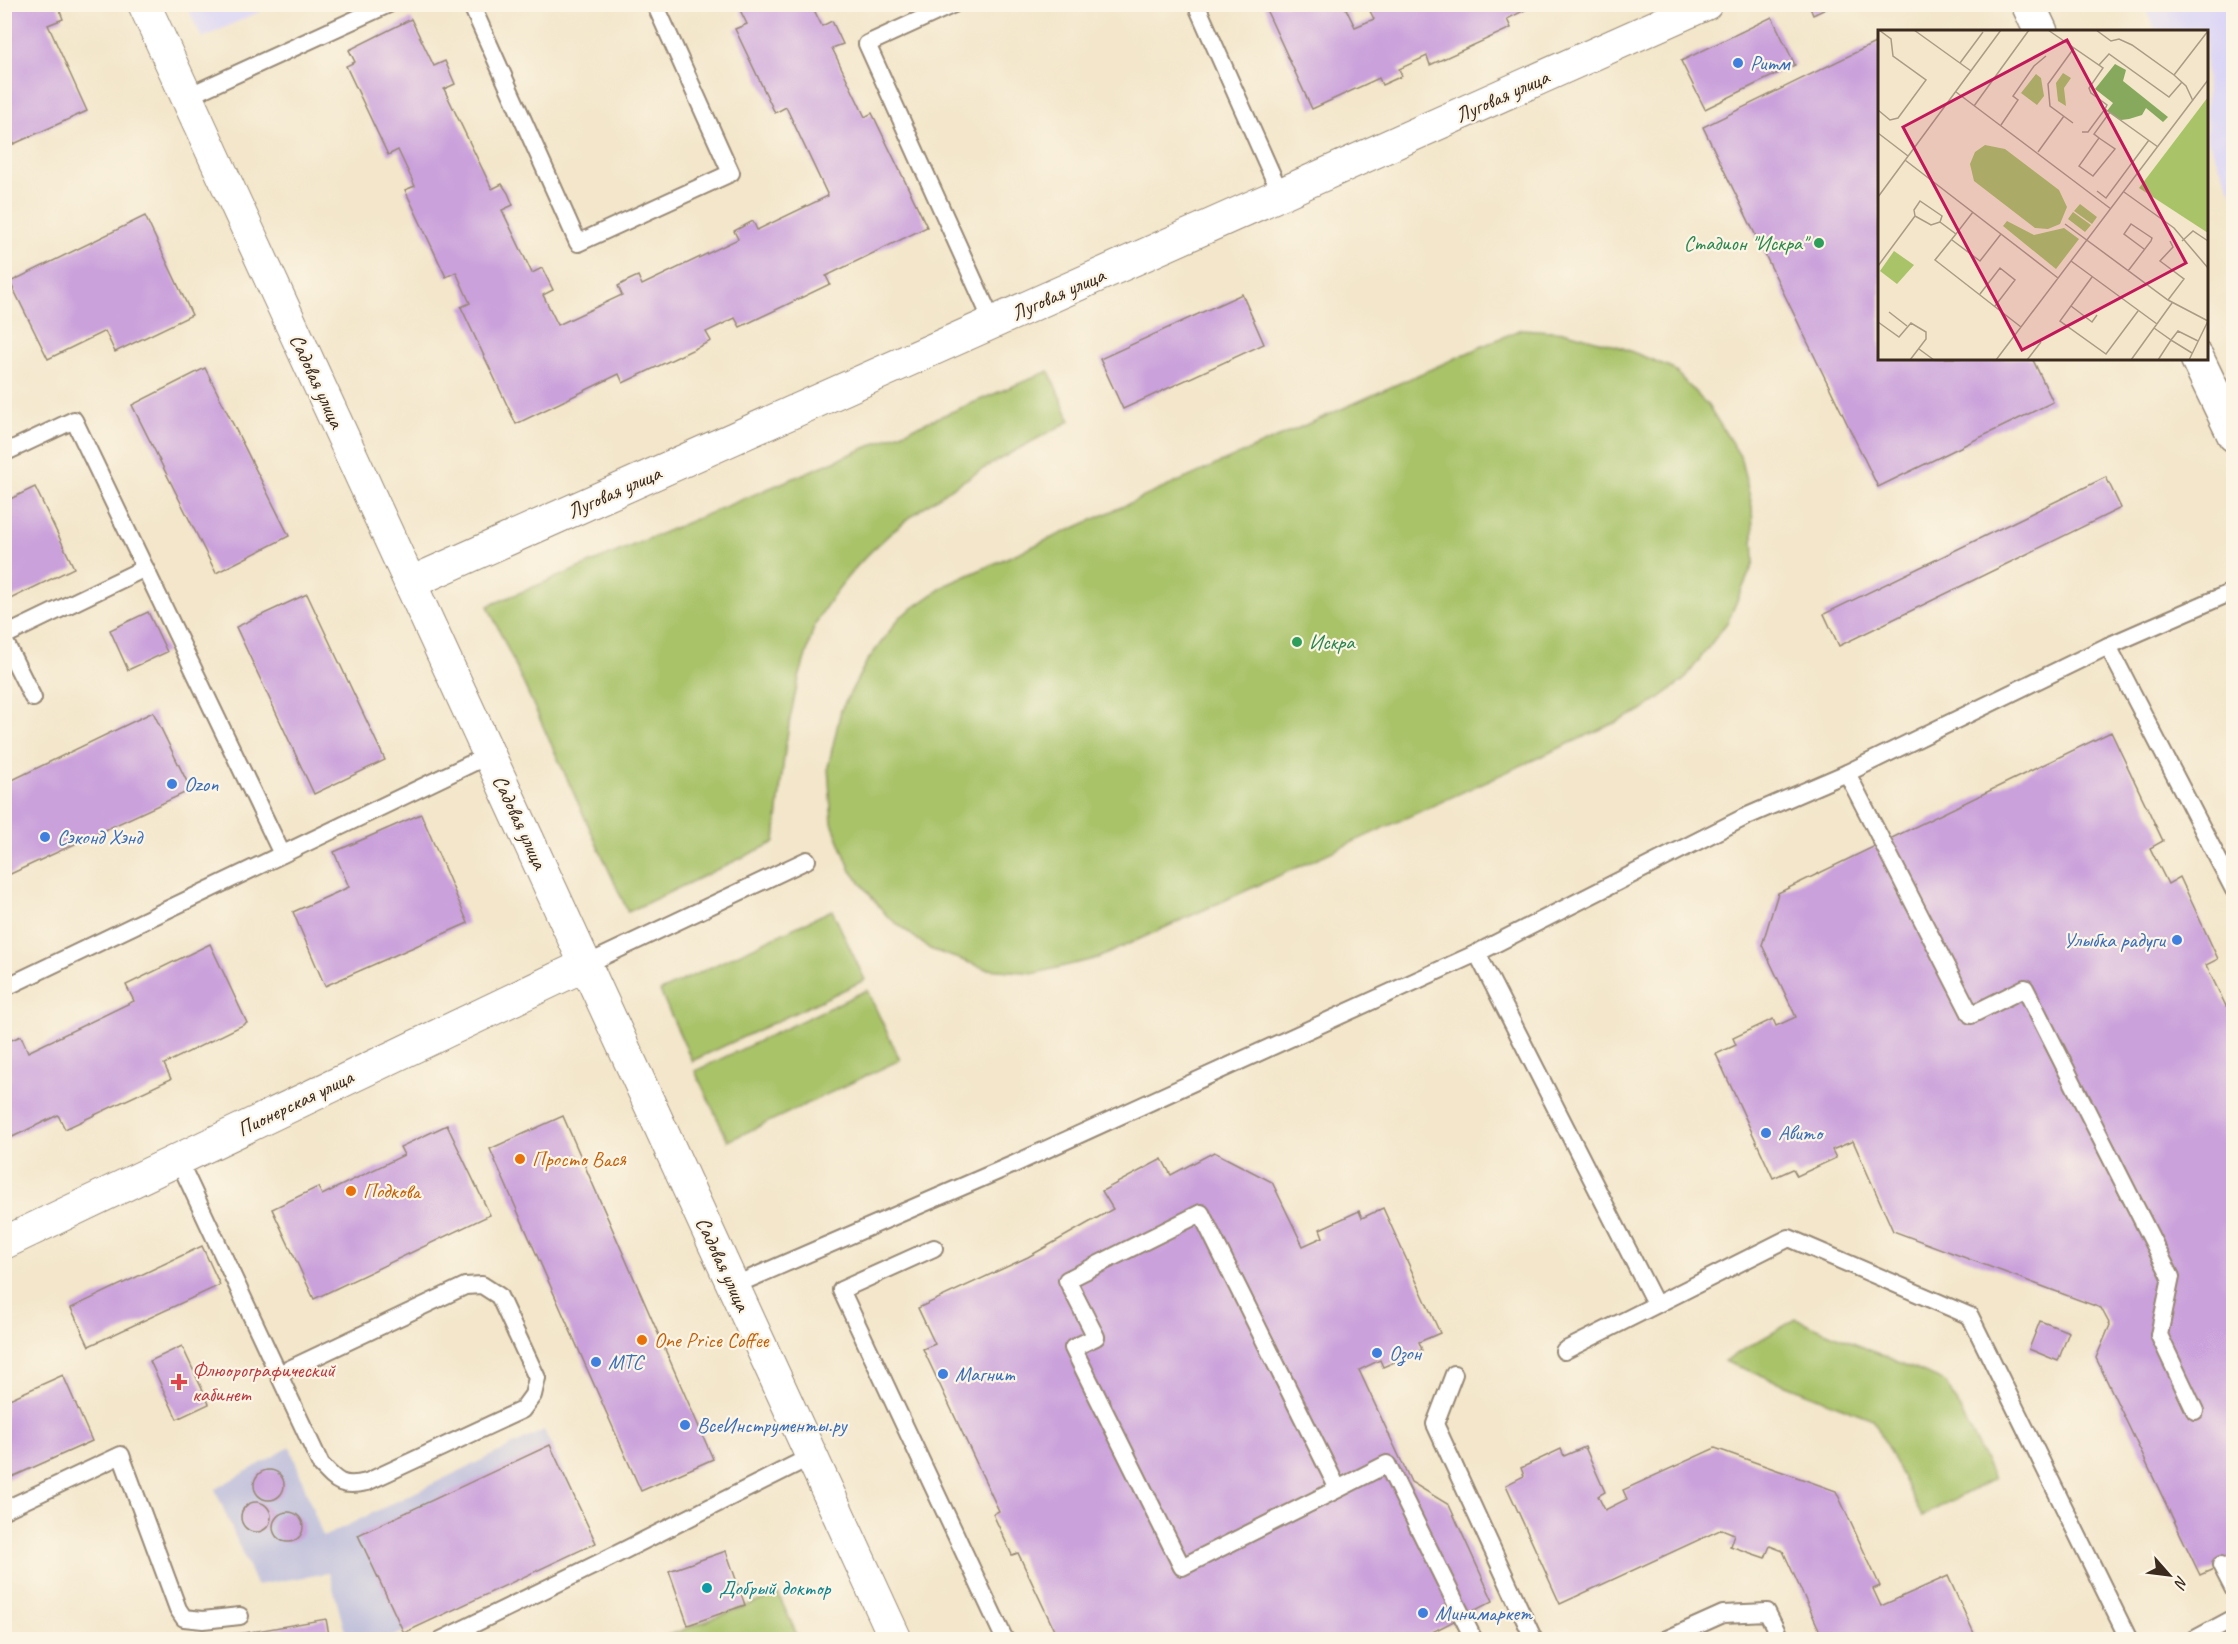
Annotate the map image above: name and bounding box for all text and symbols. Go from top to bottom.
inset map [1878,30,2208,360]
place label: Ритм [1750,50,1791,76]
marker: Ритм [1731,56,1745,70]
street label: Луговая улица [1451,63,1555,128]
place label: Стадион "Искра" [1684,230,1811,256]
marker: Стадион "Искра" [1812,236,1826,250]
street label: Луговая улица [1007,261,1111,326]
street label: Садовая улица [284,330,351,434]
street label: Луговая улица [563,459,667,524]
place label: Искра [1309,629,1356,655]
marker: Искра [1290,635,1304,649]
place label: Ozon [184,771,219,797]
street label: Садовая улица [487,771,554,875]
marker: Ozon [165,777,179,791]
place label: Сэконд Хэнд [57,824,144,850]
marker: Сэконд Хэнд [38,830,52,844]
place label: Улыбка радуги [2064,927,2166,953]
marker: Улыбка радуги [2170,933,2184,947]
street label: Пионерская улица [233,1063,359,1142]
place label: Авито [1778,1120,1825,1146]
marker: Авито [1759,1126,1773,1140]
place label: Просто Вася [532,1146,627,1172]
marker: Просто Вася [513,1152,527,1166]
place label: Подкова [363,1178,423,1204]
marker: Подкова [344,1184,358,1198]
street label: Садовая улица [690,1213,757,1317]
place label: One Price Coffee [654,1327,770,1353]
marker: One Price Coffee [635,1333,649,1347]
place label: Озон [1389,1340,1423,1367]
marker: Озон [1370,1346,1384,1360]
place label: МТС [608,1349,646,1375]
marker: МТС [589,1355,603,1369]
place label: Флюорографический кабинет [192,1357,336,1407]
place label: Магнит [955,1361,1016,1387]
marker: Магнит [936,1367,950,1381]
marker: Флюорографический кабинет [170,1373,188,1391]
place label: ВсеИнструменты.ру [697,1412,848,1438]
marker: ВсеИнструменты.ру [678,1418,692,1432]
north arrow [2139,1545,2199,1605]
text: N [2169,1573,2193,1593]
place label: Добрый доктор [719,1575,832,1601]
marker: Добрый доктор [700,1581,714,1595]
place label: Минимаркет [1435,1600,1533,1626]
marker: Минимаркет [1416,1606,1430,1620]

